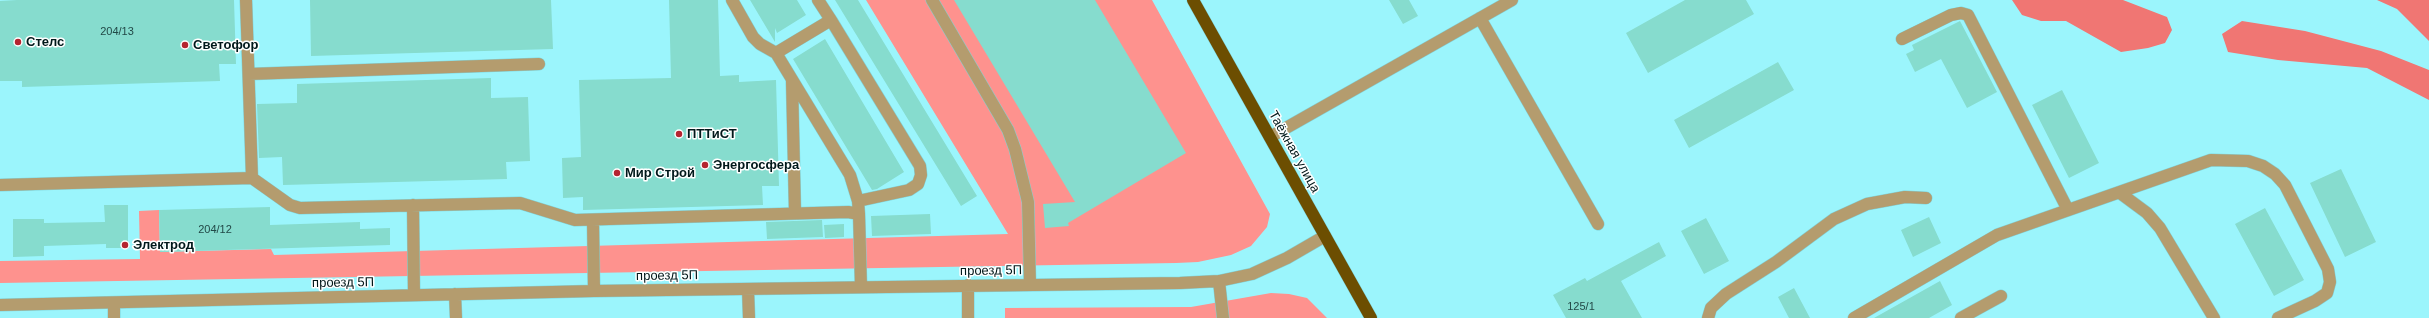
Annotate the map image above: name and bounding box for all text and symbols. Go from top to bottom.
house number: 204/13 [100,25,134,39]
place label: Стелс [26,34,64,50]
marker: Стелс [13,37,23,47]
place label: Светофор [193,37,258,53]
marker: Светофор [180,40,190,50]
street label: Таёжная улица [1265,108,1323,196]
place label: ПТТиСТ [687,126,737,142]
marker: ПТТиСТ [674,129,684,139]
place label: Энергосфера [713,157,799,173]
marker: Энергосфера [700,160,710,170]
place label: Мир Строй [625,165,695,181]
marker: Мир Строй [612,168,622,178]
house number: 204/12 [198,223,232,237]
place label: Электрод [133,237,194,253]
marker: Электрод [120,240,130,250]
street label: проезд 5П [960,263,1022,279]
street label: проезд 5П [636,268,698,284]
street label: проезд 5П [312,275,374,291]
house number: 125/1 [1567,300,1595,314]

